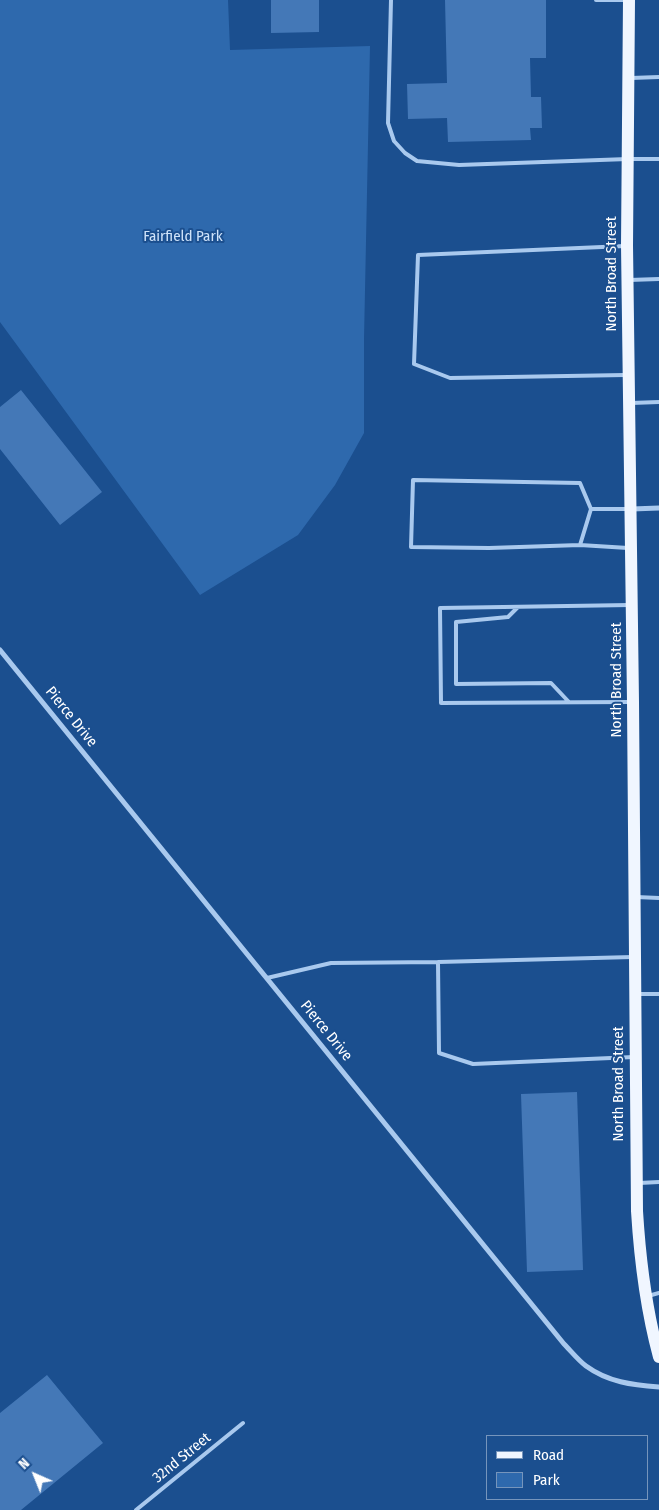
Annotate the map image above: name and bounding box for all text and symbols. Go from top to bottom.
street label: North Broad Street [603,216,621,332]
park label: Fairfield Park [143,228,223,246]
street label: North Broad Street [608,622,626,738]
street label: Pierce Drive [41,683,101,751]
street label: Pierce Drive [296,997,356,1065]
street label: North Broad Street [610,1026,628,1142]
street label: 32nd Street [149,1429,215,1487]
legend [487,1435,649,1500]
text: Road [533,1446,564,1464]
north arrow [10,1450,60,1500]
text: N [15,1455,33,1473]
text: Park [533,1471,560,1489]

